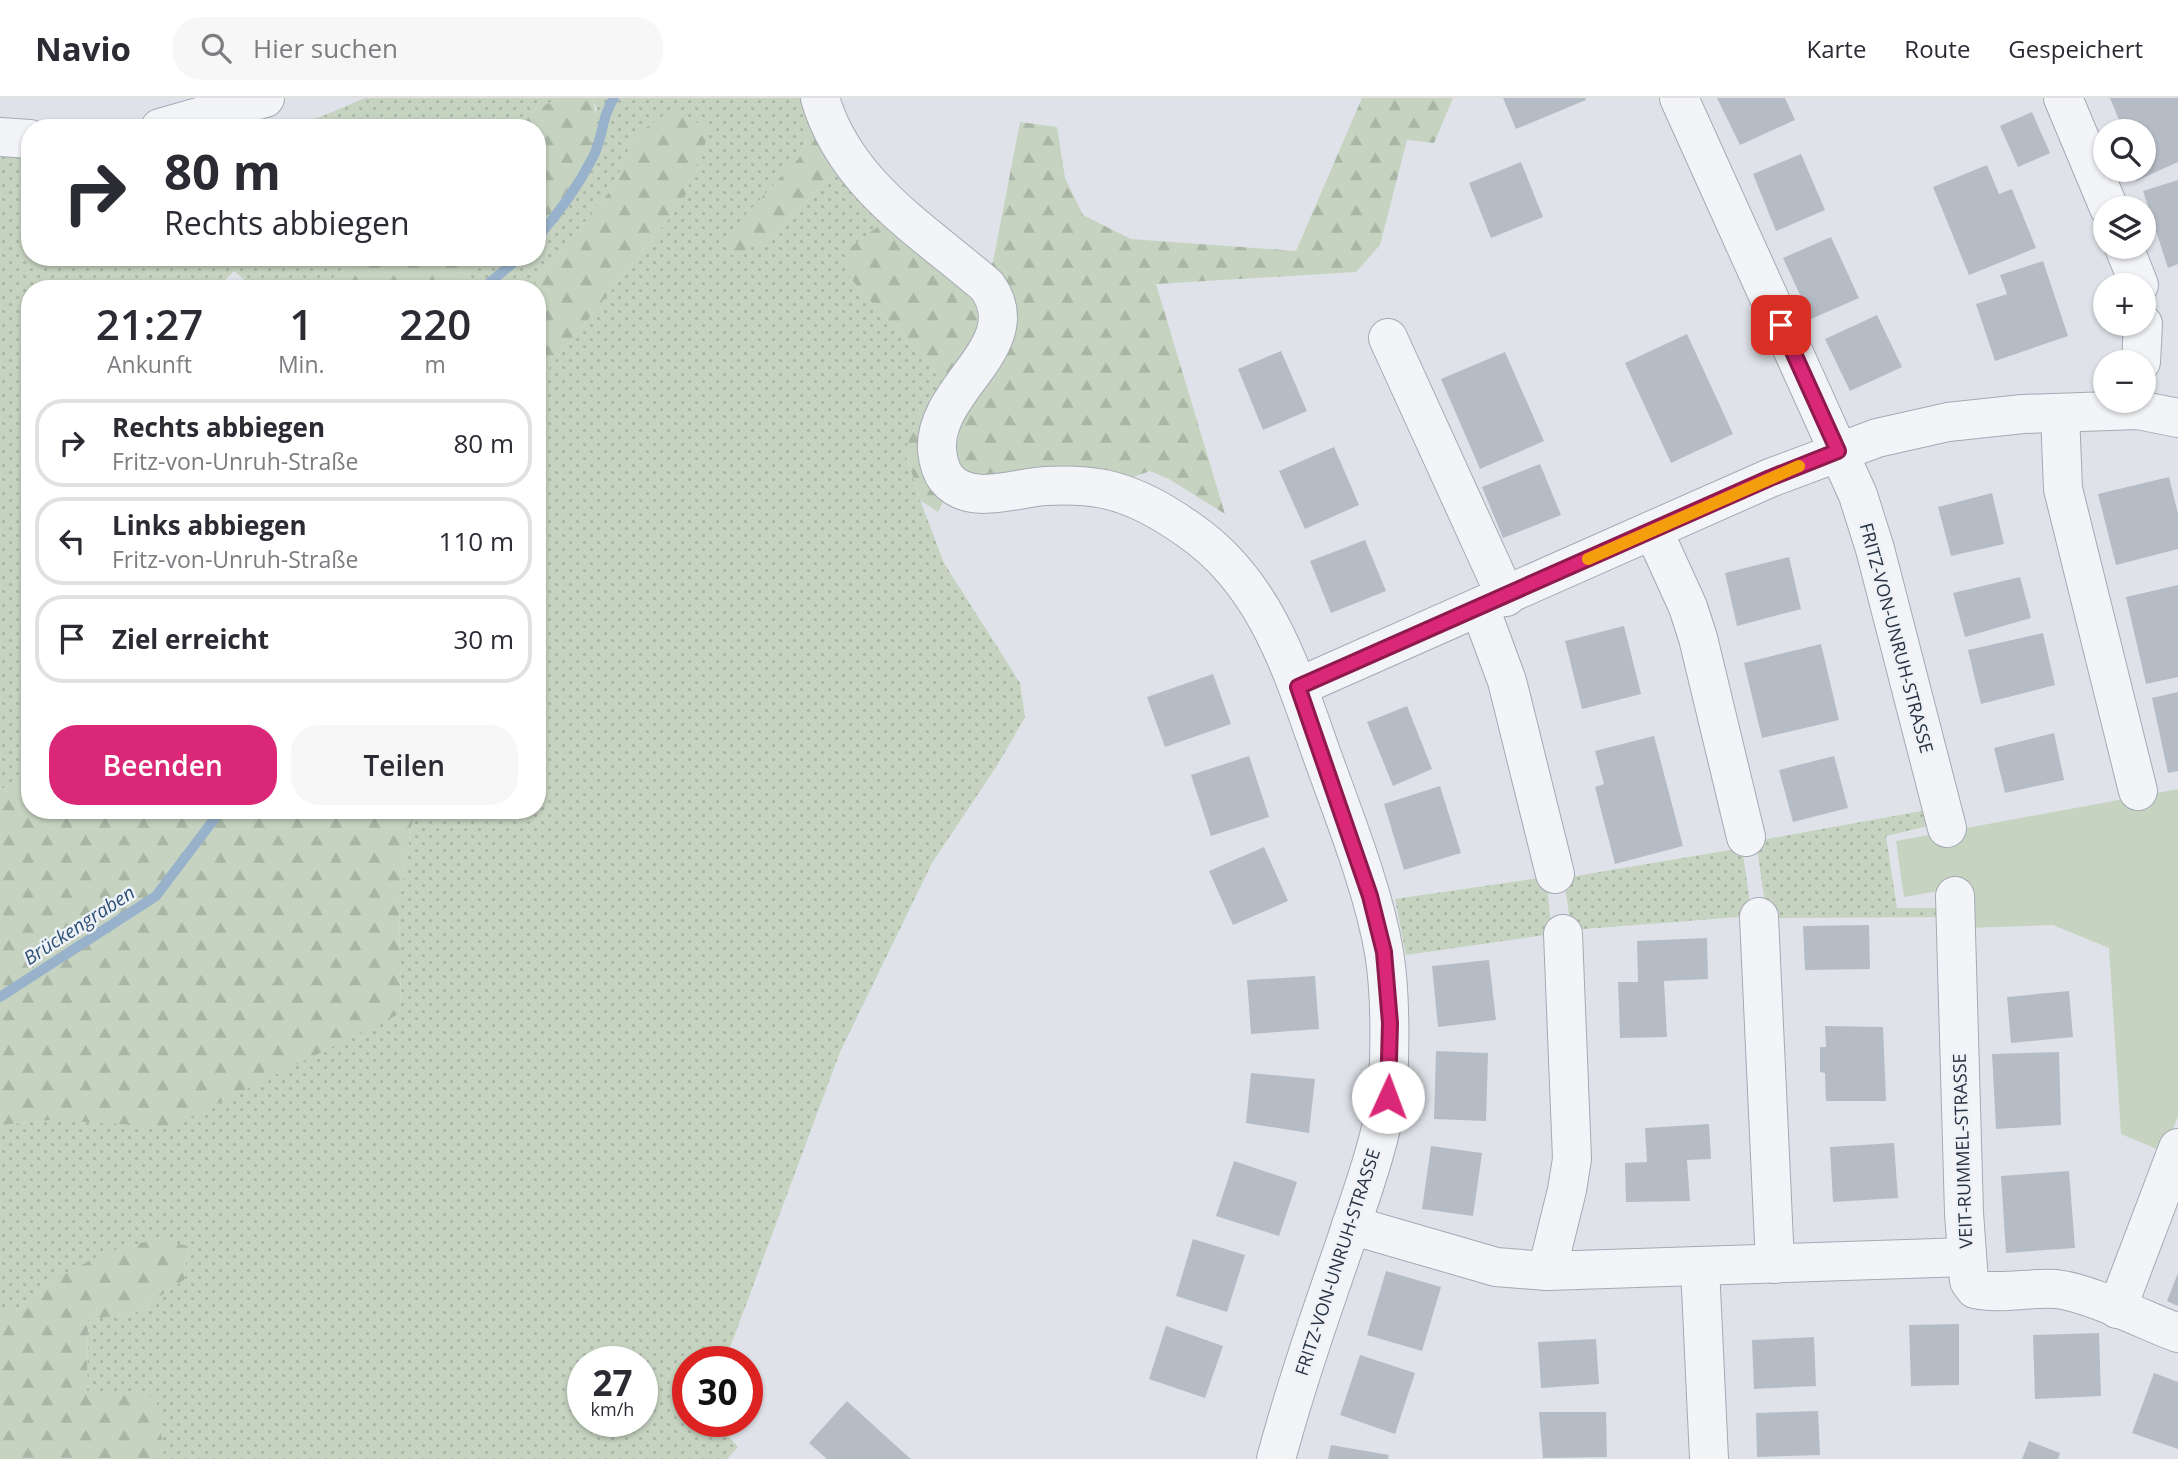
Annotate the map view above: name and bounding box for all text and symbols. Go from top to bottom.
search box [173,17,663,80]
text: Navio [35,26,131,71]
icon: search [197,29,235,67]
text: Hier suchen [253,30,398,66]
text: Karte [1806,32,1866,65]
text: Route [1904,32,1970,65]
text: Gespeichert [2008,32,2143,65]
map controls [2093,119,2156,413]
button: search [2093,119,2156,182]
text: 80 m [164,138,281,204]
icon: right [49,147,140,238]
button: layers [2093,196,2156,259]
text: Rechts abbiegen [164,201,410,244]
button: + [2093,273,2156,336]
text: 21:27 [96,295,203,352]
text: 1 [289,295,313,352]
text: 220 [399,295,471,352]
pin [1751,295,1811,355]
icon: arrive [1762,306,1800,344]
text: Ankunft [107,348,192,380]
text: Min. [278,348,325,380]
text: m [425,348,446,380]
button: − [2093,350,2156,413]
text: Rechts abbiegen [112,409,325,445]
icon: right [53,424,91,462]
text: 80 m [453,425,514,461]
text: Fritz-von-Unruh-Straße [112,445,358,477]
text: Links abbiegen [112,507,307,543]
street label: FRITZ-VON-UNRUH-STRASSE [1855,520,1939,756]
icon: left [53,522,91,560]
text: 110 m [439,523,514,559]
text: Fritz-von-Unruh-Straße [112,543,358,575]
icon: arrive [53,620,91,658]
text: Ziel erreicht [112,621,269,657]
text: 30 m [453,621,514,657]
button: Beenden [49,725,277,805]
button: Teilen [291,725,518,805]
water label: Brückengraben [18,879,140,971]
street label: VEIT-RUMMEL-STRASSE [1947,1053,1977,1249]
position arrow [1351,1060,1425,1134]
street label: FRITZ-VON-UNRUH-STRASSE [1289,1145,1385,1379]
speed limit sign: 30 [672,1346,763,1437]
text: 27 [592,1359,633,1406]
text: km/h [591,1397,634,1421]

